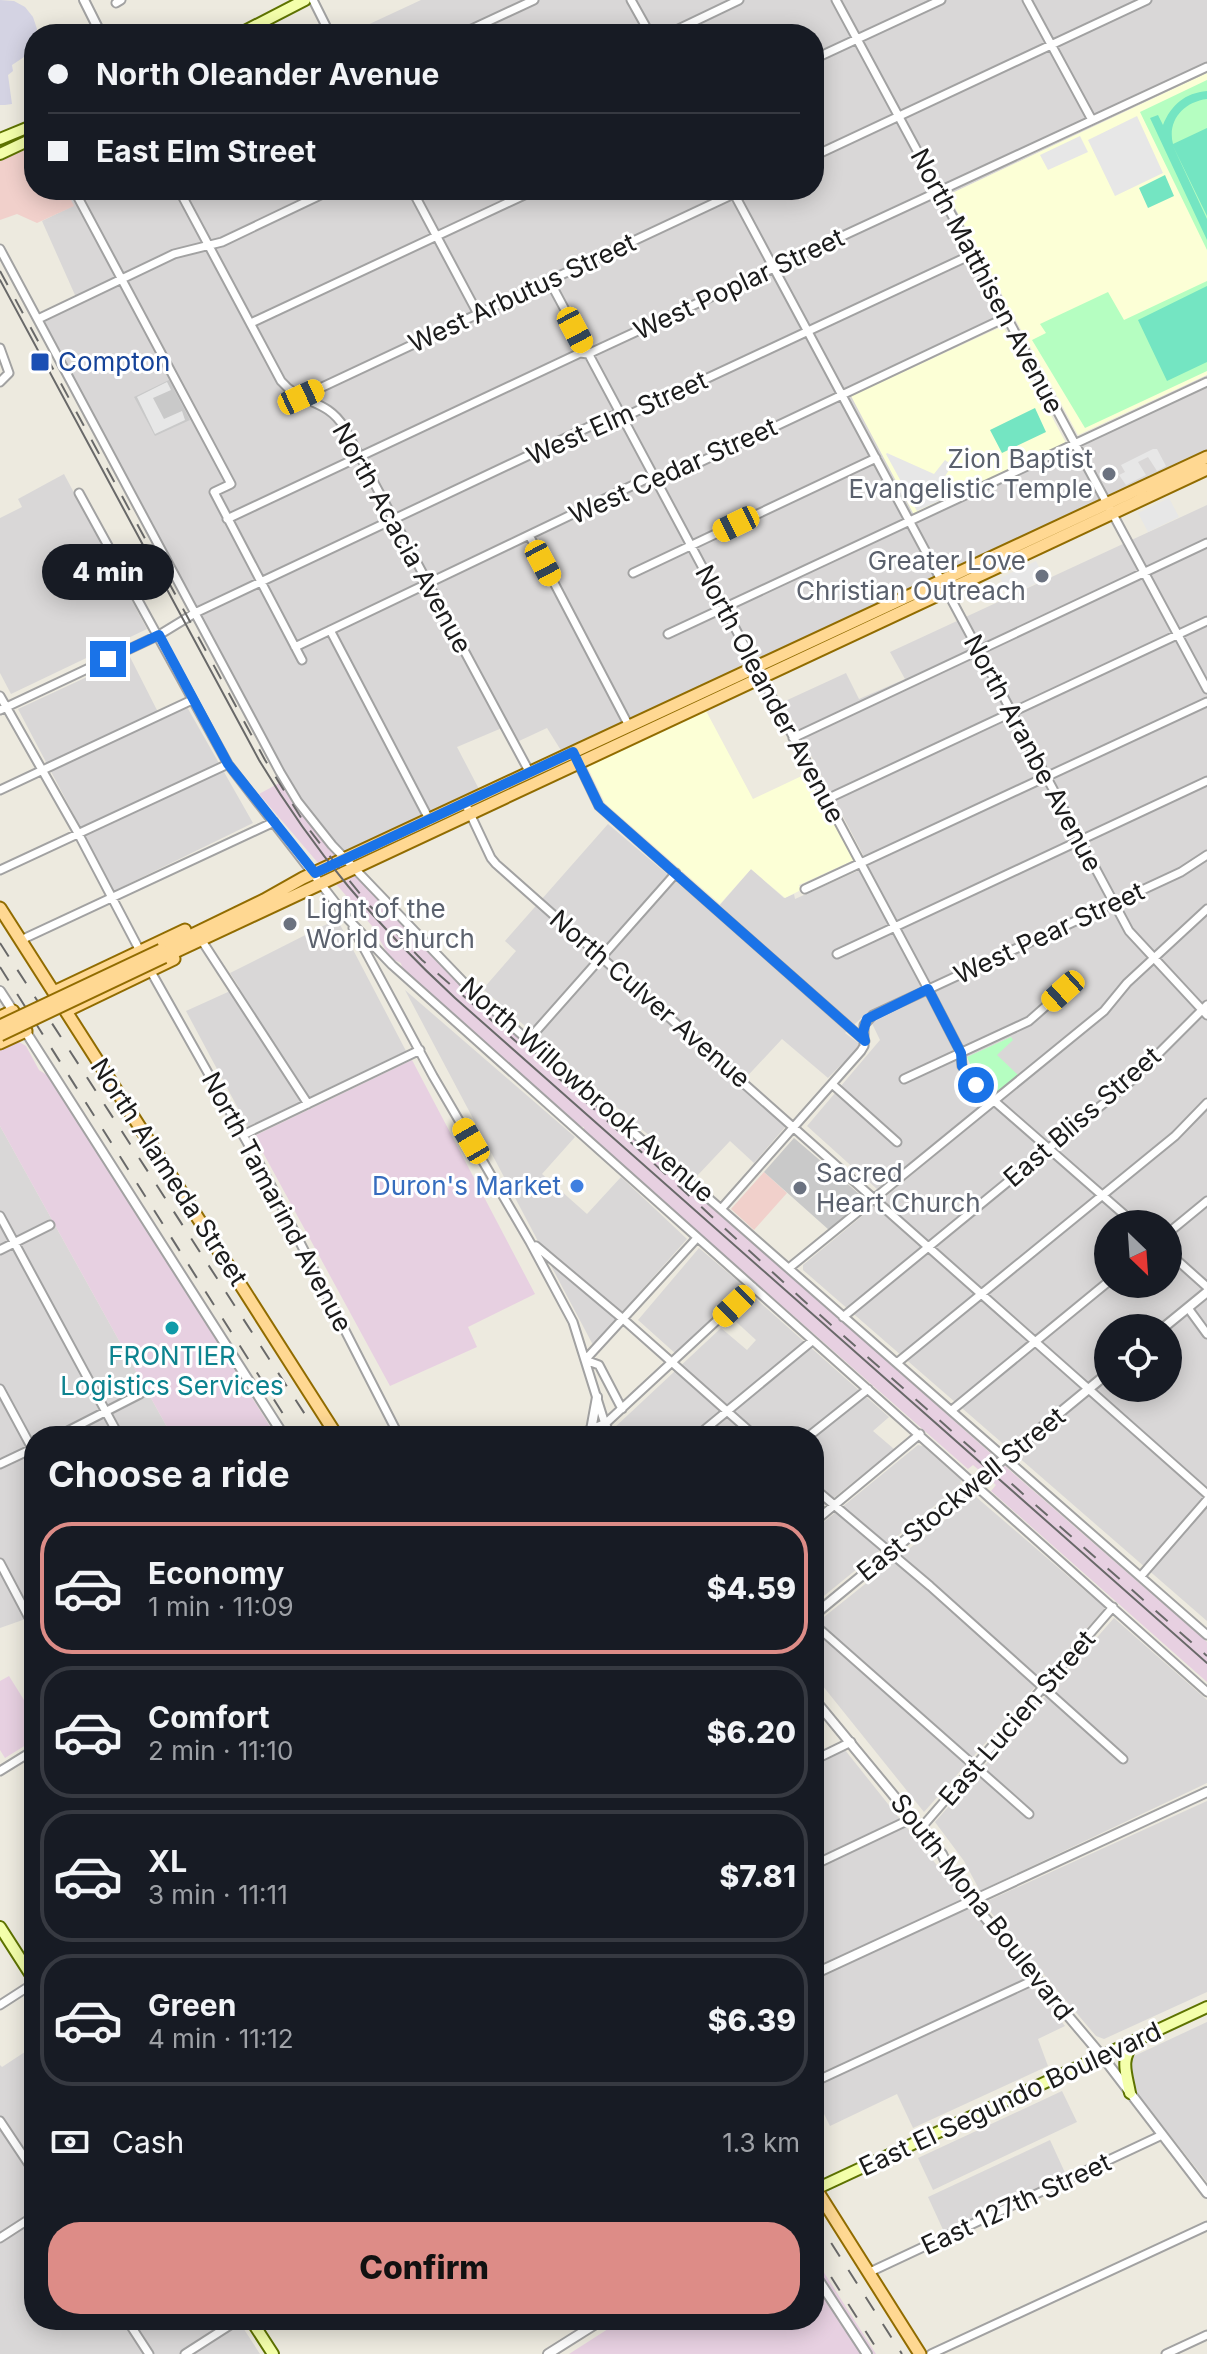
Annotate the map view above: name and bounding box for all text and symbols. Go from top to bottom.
text: North Oleander Avenue [96,56,439,92]
text: East Elm Street [96,133,316,169]
street label: North Matthisen Avenue [904,143,1071,419]
street label: West Poplar Street [629,221,849,346]
street label: West Arbutus Street [403,226,640,359]
car [553,303,597,357]
place label: Compton [58,346,170,377]
marker: Compton [29,351,51,373]
street label: West Elm Street [522,364,712,471]
car [274,376,328,418]
street label: West Cedar Street [564,411,781,530]
street label: North Acacia Avenue [326,417,479,658]
place label: Zion Baptist Evangelistic Temple [848,443,1093,504]
marker: Zion Baptist Evangelistic Temple [1100,465,1118,483]
car [709,503,763,545]
car [521,536,565,590]
callout: 4 min [42,543,174,599]
place label: Greater Love Christian Outreach [796,545,1026,606]
text: 4 min [72,556,144,587]
street label: North Oleander Avenue [689,560,852,828]
marker: Greater Love Christian Outreach [1033,567,1051,585]
street label: North Aranbe Avenue [958,629,1109,877]
route end [90,641,126,677]
street label: West Pear Street [949,875,1149,990]
place label: Light of the World Church [306,893,475,954]
street label: North Culver Avenue [544,903,757,1094]
marker: Light of the World Church [281,915,299,933]
car [1037,966,1089,1016]
street label: North Willowbrook Avenue [454,971,721,1209]
street label: East Bliss Street [997,1040,1166,1193]
street label: North Alameda Street [84,1052,254,1291]
street label: North Tamarind Avenue [196,1067,359,1337]
route start [958,1067,994,1103]
car [449,1114,493,1168]
place label: Sacred Heart Church [816,1157,981,1218]
place label: Duron's Market [372,1170,561,1201]
marker: Duron's Market [568,1177,586,1195]
marker: Sacred Heart Church [791,1179,809,1197]
north arrow [1094,1210,1182,1298]
map controls [1094,1210,1182,1402]
car [708,1281,760,1331]
button: locate [1094,1314,1182,1402]
marker: FRONTIER Logistics Services [163,1319,181,1337]
place label: FRONTIER Logistics Services [60,1340,284,1401]
street label: East Stockwell Street [850,1400,1071,1587]
text: Choose a ride [48,1452,290,1496]
icon: car [52,1552,124,1624]
text: Economy [148,1555,284,1591]
text: $4.59 [707,1570,796,1606]
text: 1 min · 11:09 [148,1591,294,1622]
street label: East Lucien Street [932,1624,1101,1812]
icon: car [52,1696,124,1768]
text: Comfort [148,1699,269,1735]
text: $6.20 [707,1714,796,1750]
text: 2 min · 11:10 [148,1735,293,1766]
street label: South Mona Boulevard [884,1787,1080,2026]
icon: car [52,1840,124,1912]
text: XL [148,1843,187,1879]
text: $7.81 [719,1858,796,1894]
text: 3 min · 11:11 [148,1879,288,1910]
icon: car [52,1984,124,2056]
text: Green [148,1987,236,2023]
text: $6.39 [708,2002,796,2038]
street label: East El Segundo Boulevard [854,2015,1166,2182]
text: 4 min · 11:12 [148,2023,294,2054]
icon: cash [48,2120,92,2164]
text: Cash [112,2124,184,2160]
text: 1.3 km [722,2127,800,2158]
street label: East 127th Street [916,2146,1115,2261]
button: Confirm [48,2222,800,2314]

